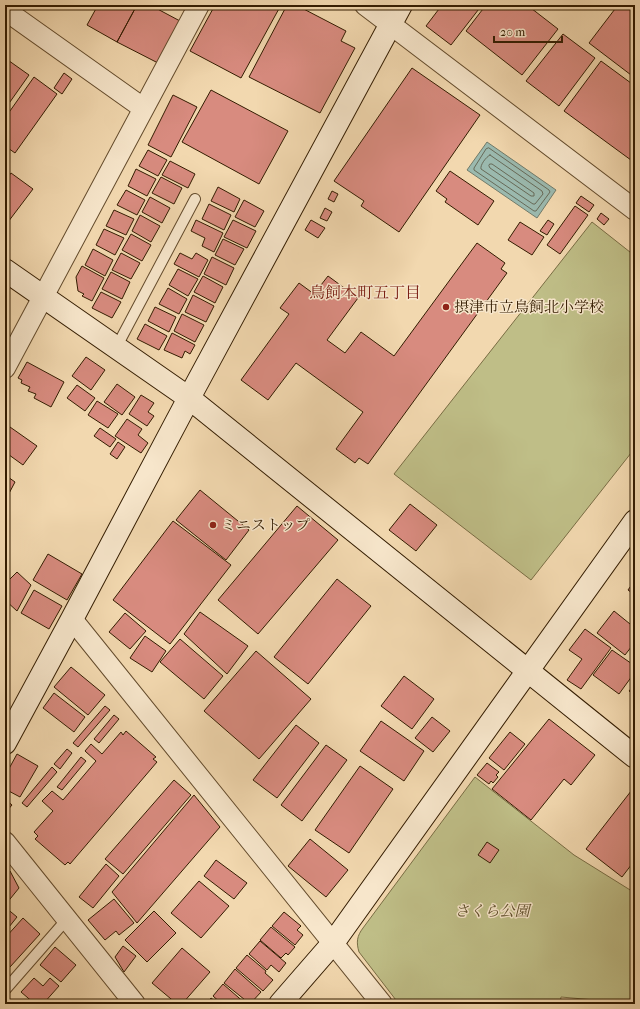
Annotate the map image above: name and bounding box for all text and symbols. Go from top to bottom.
scale bar [494,18,562,44]
text: 20 m [500,25,525,39]
district label: 鳥飼本町五丁目 [309,283,421,302]
place label: 摂津市立鳥飼北小学校 [454,298,604,316]
marker: 摂津市立鳥飼北小学校 [441,302,451,312]
place label: ミニストップ [221,516,311,534]
marker: ミニストップ [208,520,218,530]
park label: さくら公園 [454,902,532,920]

